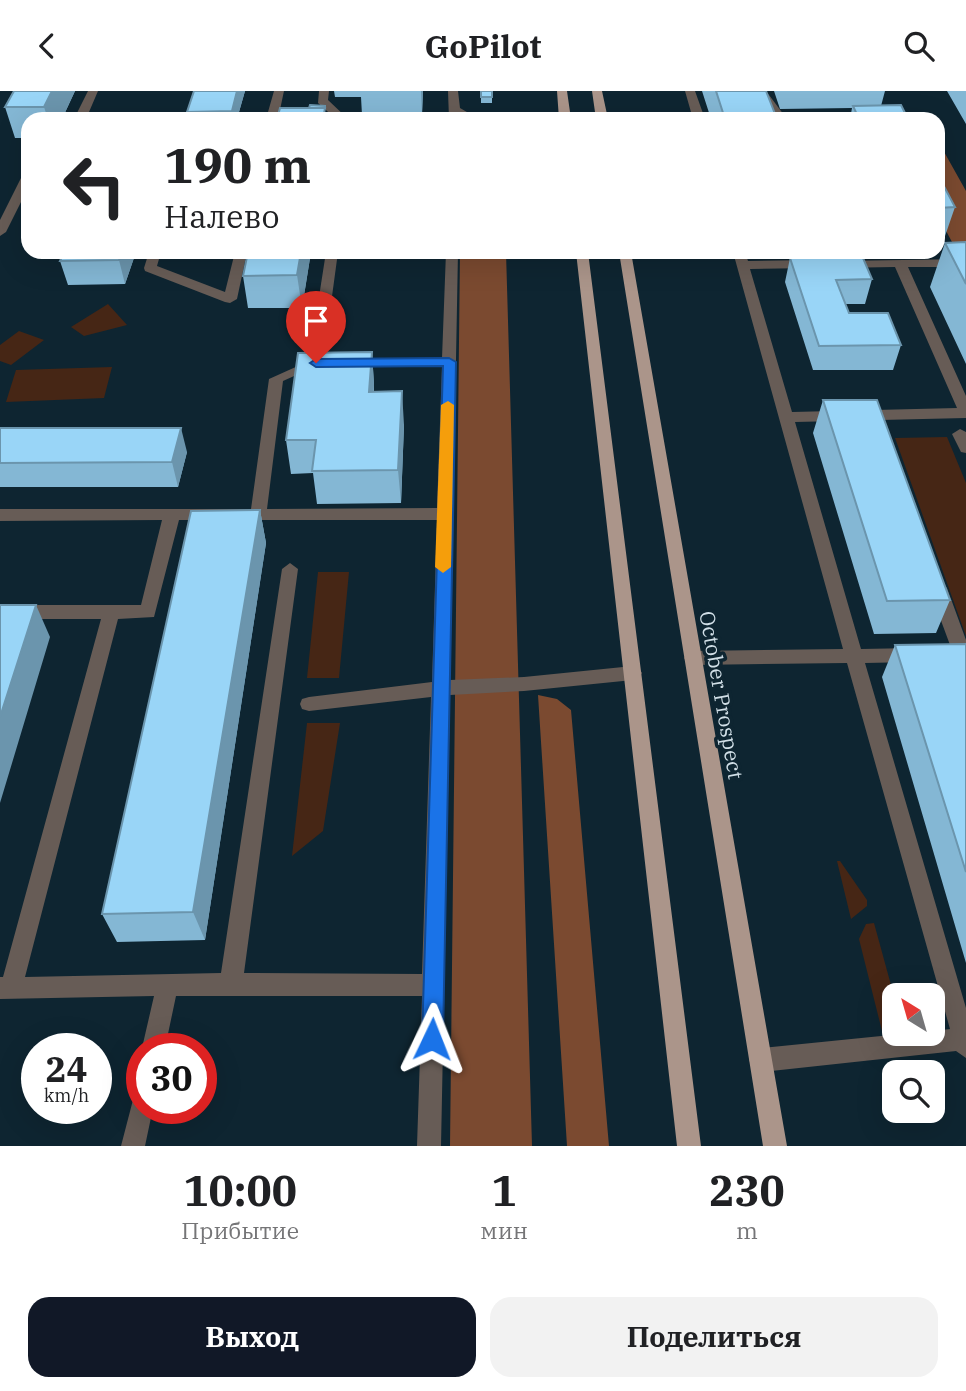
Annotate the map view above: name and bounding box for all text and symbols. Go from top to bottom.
text: GoPilot [425,25,541,67]
icon: back [28,27,66,65]
icon: search [900,27,938,65]
text: 190 m [164,133,311,196]
icon: left [49,140,140,231]
text: Налево [164,195,280,237]
pin [286,291,346,363]
icon: arrive [297,302,335,340]
street label: October Prospect [693,609,751,781]
north arrow [882,983,945,1047]
map controls [882,983,945,1123]
position arrow [395,1002,469,1076]
speed limit sign: 30 [126,1033,217,1124]
text: 24 [45,1046,88,1092]
button: search [882,1060,945,1123]
text: km/h [44,1084,89,1107]
text: 10:00 [183,1163,297,1218]
text: 1 [492,1163,517,1218]
text: 230 [709,1163,785,1218]
text: Прибытие [181,1215,299,1245]
text: мин [480,1215,528,1245]
text: m [736,1215,758,1245]
button: Выход [28,1297,476,1377]
button: Поделиться [490,1297,938,1377]

